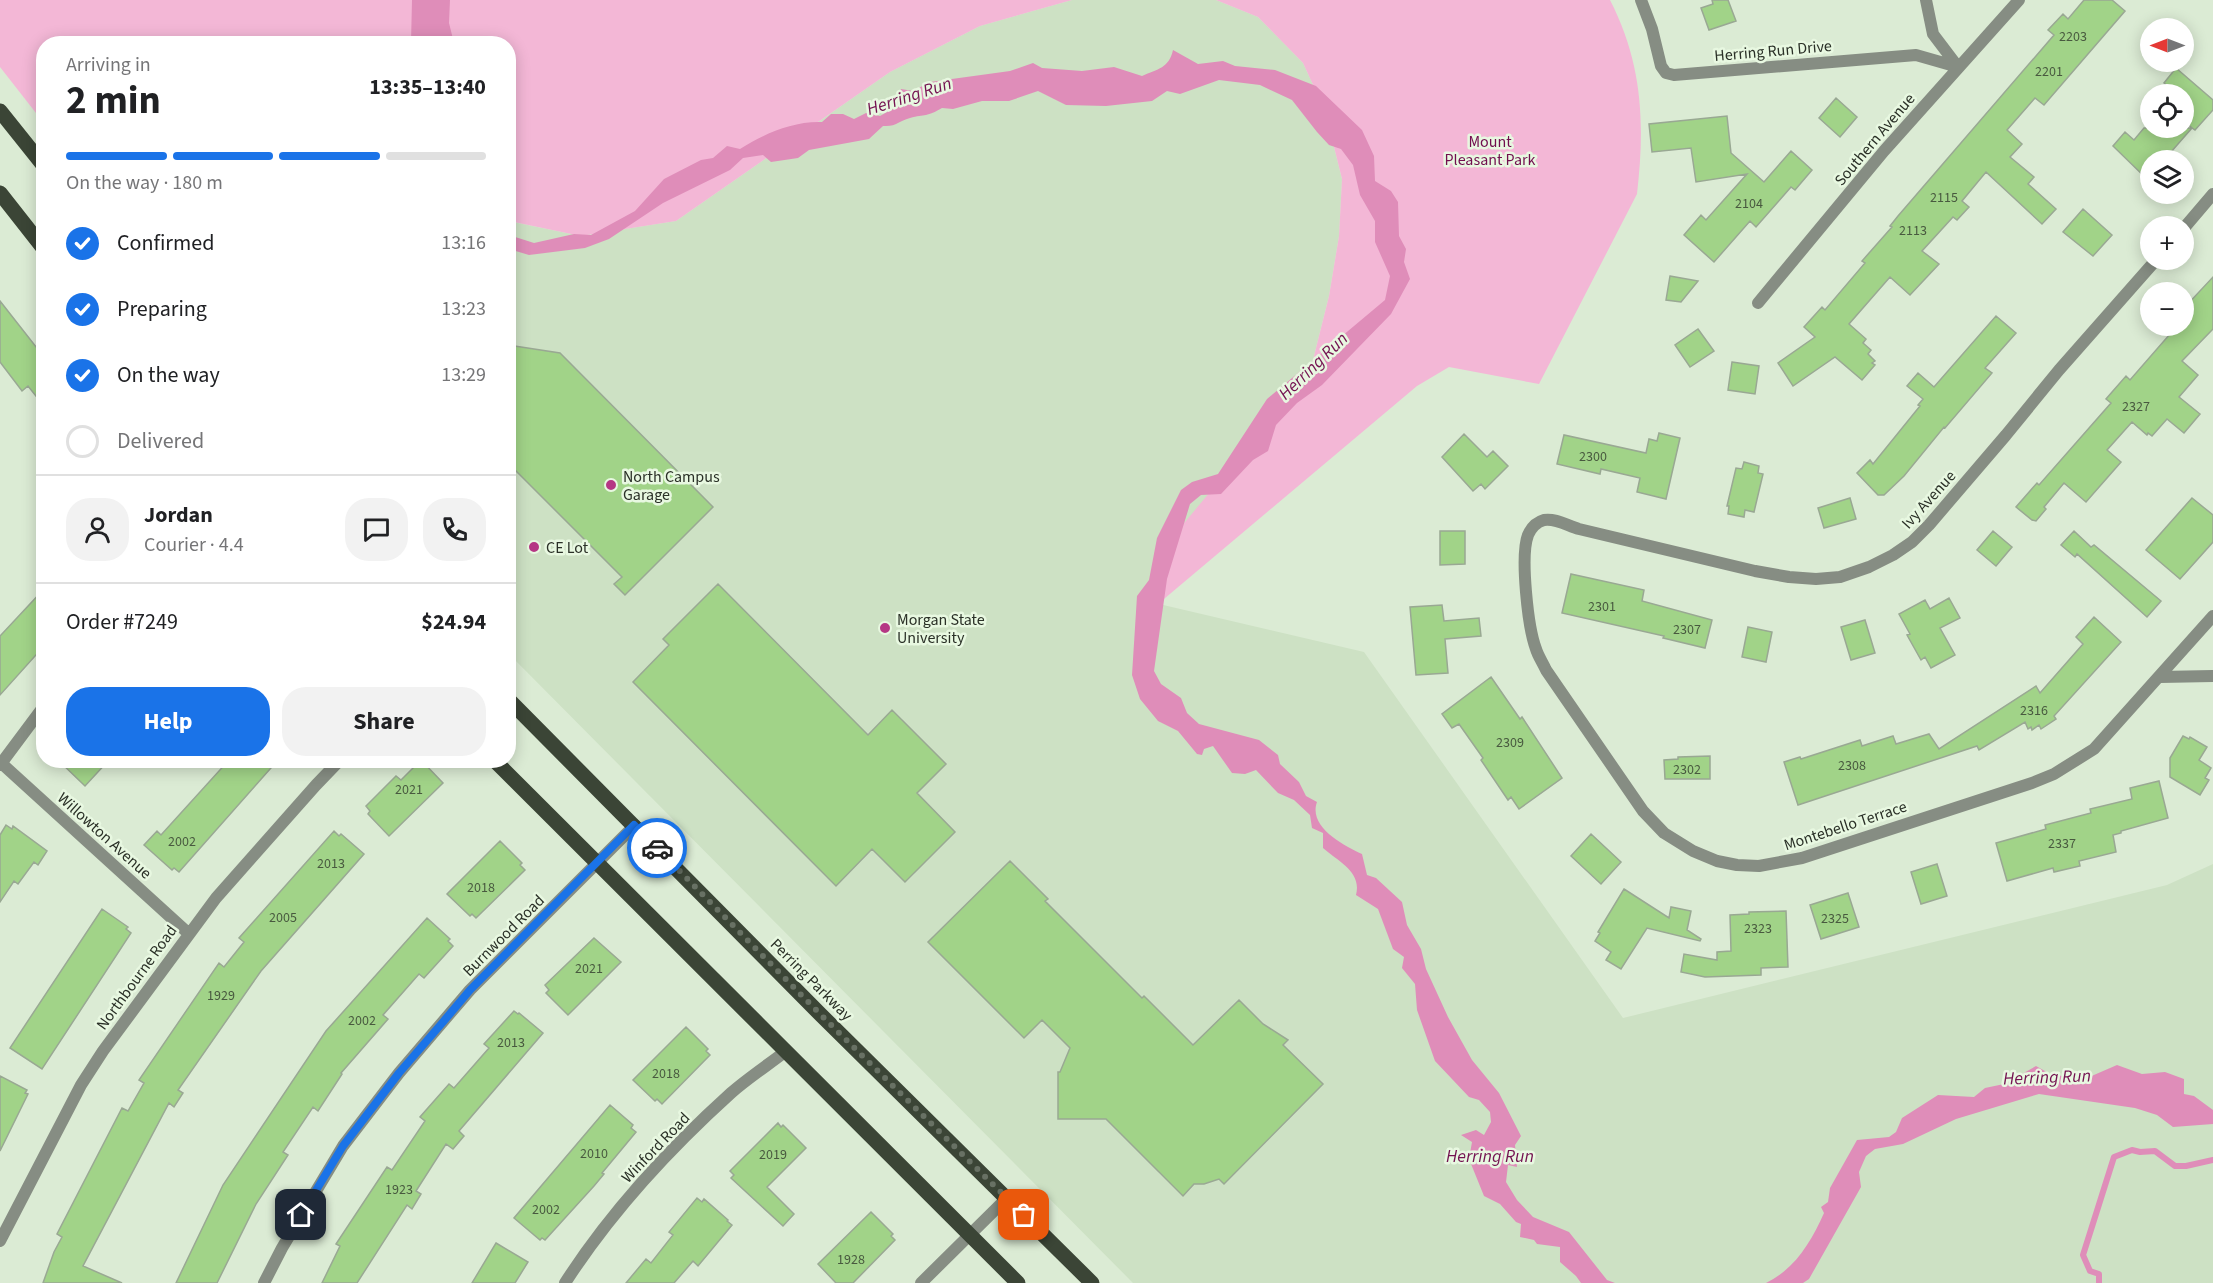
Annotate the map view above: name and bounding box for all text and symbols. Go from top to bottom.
north arrow [2140,18,2194,72]
map controls [2140,18,2194,336]
house number: 2203 [2059,27,2087,47]
street label: Herring Run Drive [1713,35,1833,67]
text: Arriving in [66,51,151,79]
house number: 2201 [2035,62,2063,82]
text: 13:35–13:40 [369,71,486,103]
water label: Herring Run [864,71,955,122]
text: 2 min [66,73,161,129]
button: locate [2140,84,2194,138]
street label: Southern Avenue [1829,89,1920,191]
park label: Mount Pleasant Park [1445,131,1536,171]
button: layers [2140,150,2194,204]
text: On the way · 180 m [66,169,223,197]
house number: 2115 [1930,188,1958,208]
house number: 2104 [1735,194,1763,214]
button: + [2140,216,2194,270]
house number: 2113 [1899,221,1927,241]
icon: check [66,227,99,260]
text: Confirmed [117,227,214,259]
text: 13:16 [441,229,486,257]
button: − [2140,282,2194,336]
icon: check [66,293,99,326]
text: Preparing [117,293,207,325]
text: 13:23 [441,295,486,323]
water label: Herring Run [1273,327,1354,406]
icon: check [66,359,99,392]
text: On the way [117,359,220,391]
text: 13:29 [441,361,486,389]
house number: 2327 [2122,397,2150,417]
text: Delivered [117,425,204,457]
house number: 2300 [1579,447,1607,467]
place label: North Campus Garage [623,466,720,506]
street label: Ivy Avenue [1897,466,1961,534]
marker: North Campus Garage [604,478,618,492]
button: person [66,498,129,561]
button: chat [345,498,408,561]
button: phone [423,498,486,561]
text: Jordan [144,499,213,531]
text: Courier · 4.4 [144,531,244,559]
place label: CE Lot [546,537,589,559]
marker: CE Lot [527,540,541,554]
house number: 2301 [1588,597,1616,617]
text: Order #7249 [66,606,178,638]
text: $24.94 [421,606,486,638]
place label: Morgan State University [897,609,985,649]
house number: 2307 [1673,620,1701,640]
marker: Morgan State University [878,621,892,635]
button: Help [66,687,270,756]
button: Share [282,687,486,756]
house number: 2316 [2020,701,2048,721]
house number: 2309 [1496,733,1524,753]
house number: 2308 [1838,756,1866,776]
house number: 2302 [1673,760,1701,780]
house number: 2021 [395,780,423,800]
street label: Willowton Avenue [52,787,156,884]
street label: Montebello Terrace [1781,796,1910,856]
courier [627,818,687,878]
house number: 2002 [168,832,196,852]
icon: car [641,832,674,865]
house number: 2337 [2048,834,2076,854]
house number: 2013 [317,854,345,874]
house number: 2018 [467,878,495,898]
street label: Burnwood Road [458,890,550,982]
house number: 2005 [269,908,297,928]
house number: 2325 [1821,909,1849,929]
house number: 2323 [1744,919,1772,939]
street label: Northbourne Road [91,921,182,1034]
street label: Perring Parkway [765,934,858,1026]
house number: 2021 [575,959,603,979]
house number: 1929 [207,986,235,1006]
house number: 2002 [348,1011,376,1031]
house number: 2013 [497,1033,525,1053]
water label: Herring Run [2003,1063,2091,1092]
house number: 2018 [652,1064,680,1084]
street label: Winford Road [616,1108,695,1188]
house number: 2010 [580,1144,608,1164]
water label: Herring Run [1446,1144,1534,1169]
house number: 2019 [759,1145,787,1165]
house number: 1923 [385,1180,413,1200]
pin [275,1189,326,1240]
pin [998,1189,1049,1240]
icon: home [284,1198,317,1231]
icon: bag [1007,1198,1040,1231]
house number: 2002 [532,1200,560,1220]
house number: 1928 [837,1250,865,1270]

